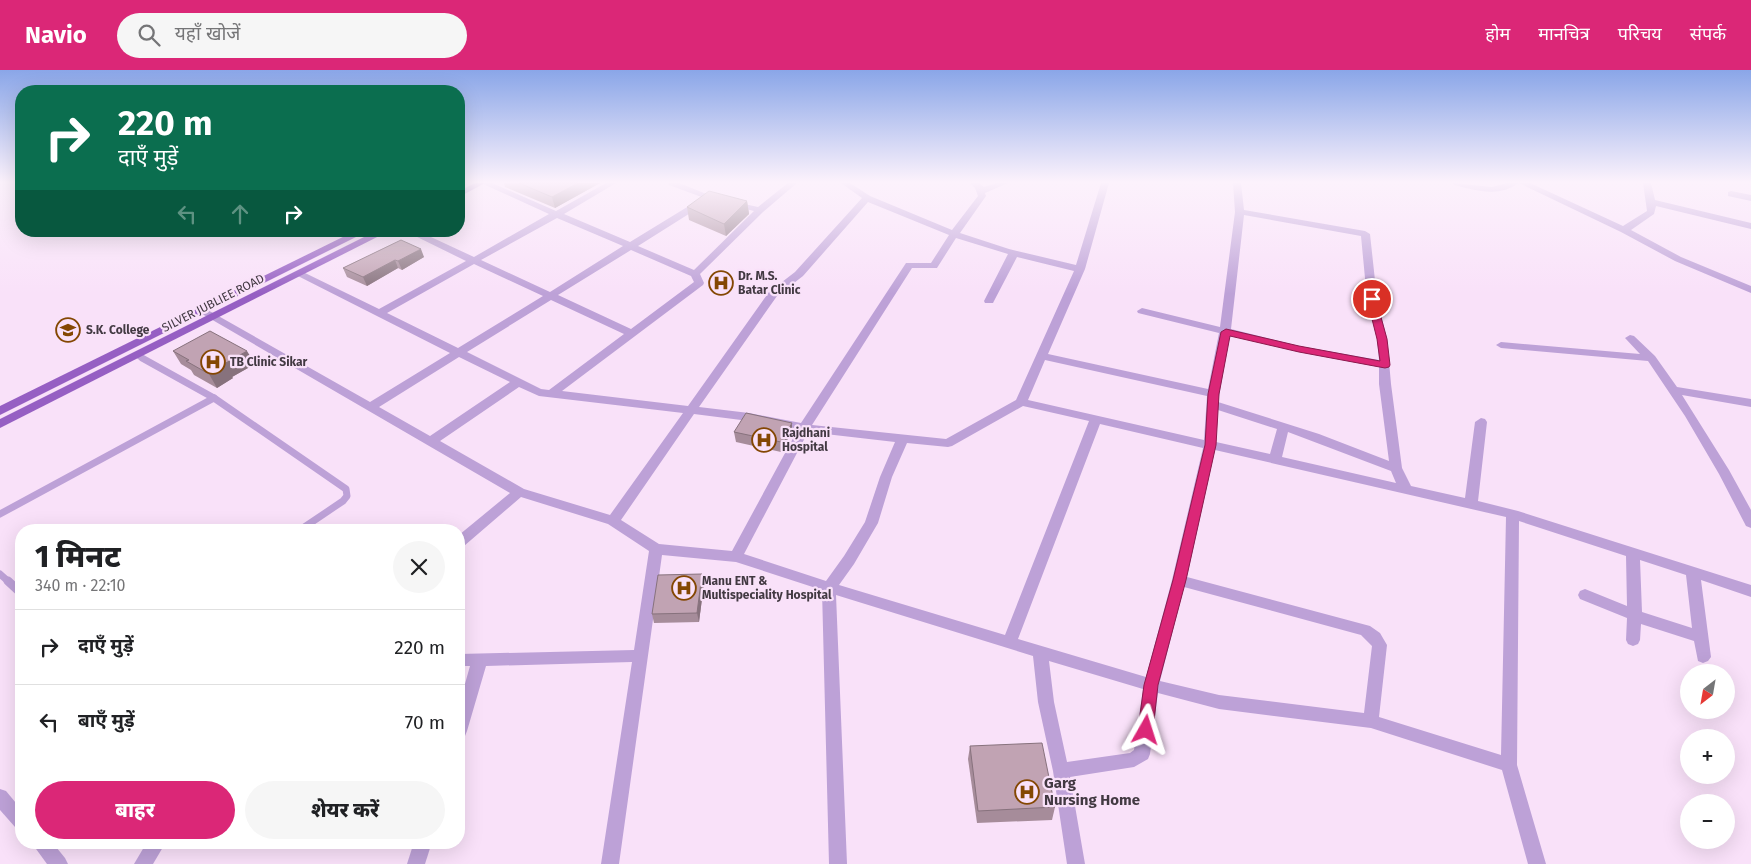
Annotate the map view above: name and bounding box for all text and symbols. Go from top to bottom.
search box [117,13,467,58]
text: Navio [25,21,87,49]
icon: search [135,21,163,49]
text: यहाँ खोजें [175,22,240,45]
text: होम [1485,23,1510,45]
text: मानचित्र [1538,23,1590,45]
text: परिचय [1618,23,1662,45]
text: संपर्क [1690,23,1726,45]
text: 220 m [118,102,213,144]
icon: right [35,105,100,170]
text: दाएँ मुड़ें [118,144,178,171]
icon: left [173,200,201,228]
icon: ahead [226,200,254,228]
icon: right [279,200,307,228]
place label: Dr. M.S. Batar Clinic [738,269,801,297]
hospital icon: Dr. M.S. Batar Clinic [708,270,734,296]
street label: SILVER JUBLIEE ROAD [159,271,267,335]
pin [1351,278,1393,320]
icon: arrive [1358,285,1386,313]
school or university icon: S.K. College [55,317,81,343]
place label: S.K. College [86,323,150,337]
hospital icon: TB Clinic Sikar [200,349,226,375]
place label: TB Clinic Sikar [230,355,308,369]
place label: Rajdhani Hospital [782,426,830,454]
hospital icon: Rajdhani Hospital [751,427,777,453]
text: 1 मिनट [35,539,121,575]
button: close [393,541,445,593]
place label: Manu ENT & Multispeciality Hospital [702,574,832,602]
hospital icon: Manu ENT & Multispeciality Hospital [671,575,697,601]
text: 340 m · 22:10 [35,576,126,595]
icon: right [35,633,63,661]
text: दाएँ मुड़ें [78,634,134,657]
text: 220 m [394,636,445,659]
north arrow [1680,664,1735,719]
map controls [1680,664,1735,849]
position arrow [1119,703,1171,755]
icon: left [35,708,63,736]
text: बाएँ मुड़ें [78,709,135,732]
text: 70 m [405,711,445,734]
button: + [1680,729,1735,784]
place label: Garg Nursing Home [1044,774,1140,809]
hospital icon: Garg Nursing Home [1014,779,1040,805]
button: बाहर [35,781,235,839]
button: शेयर करें [245,781,445,839]
button: − [1680,794,1735,849]

